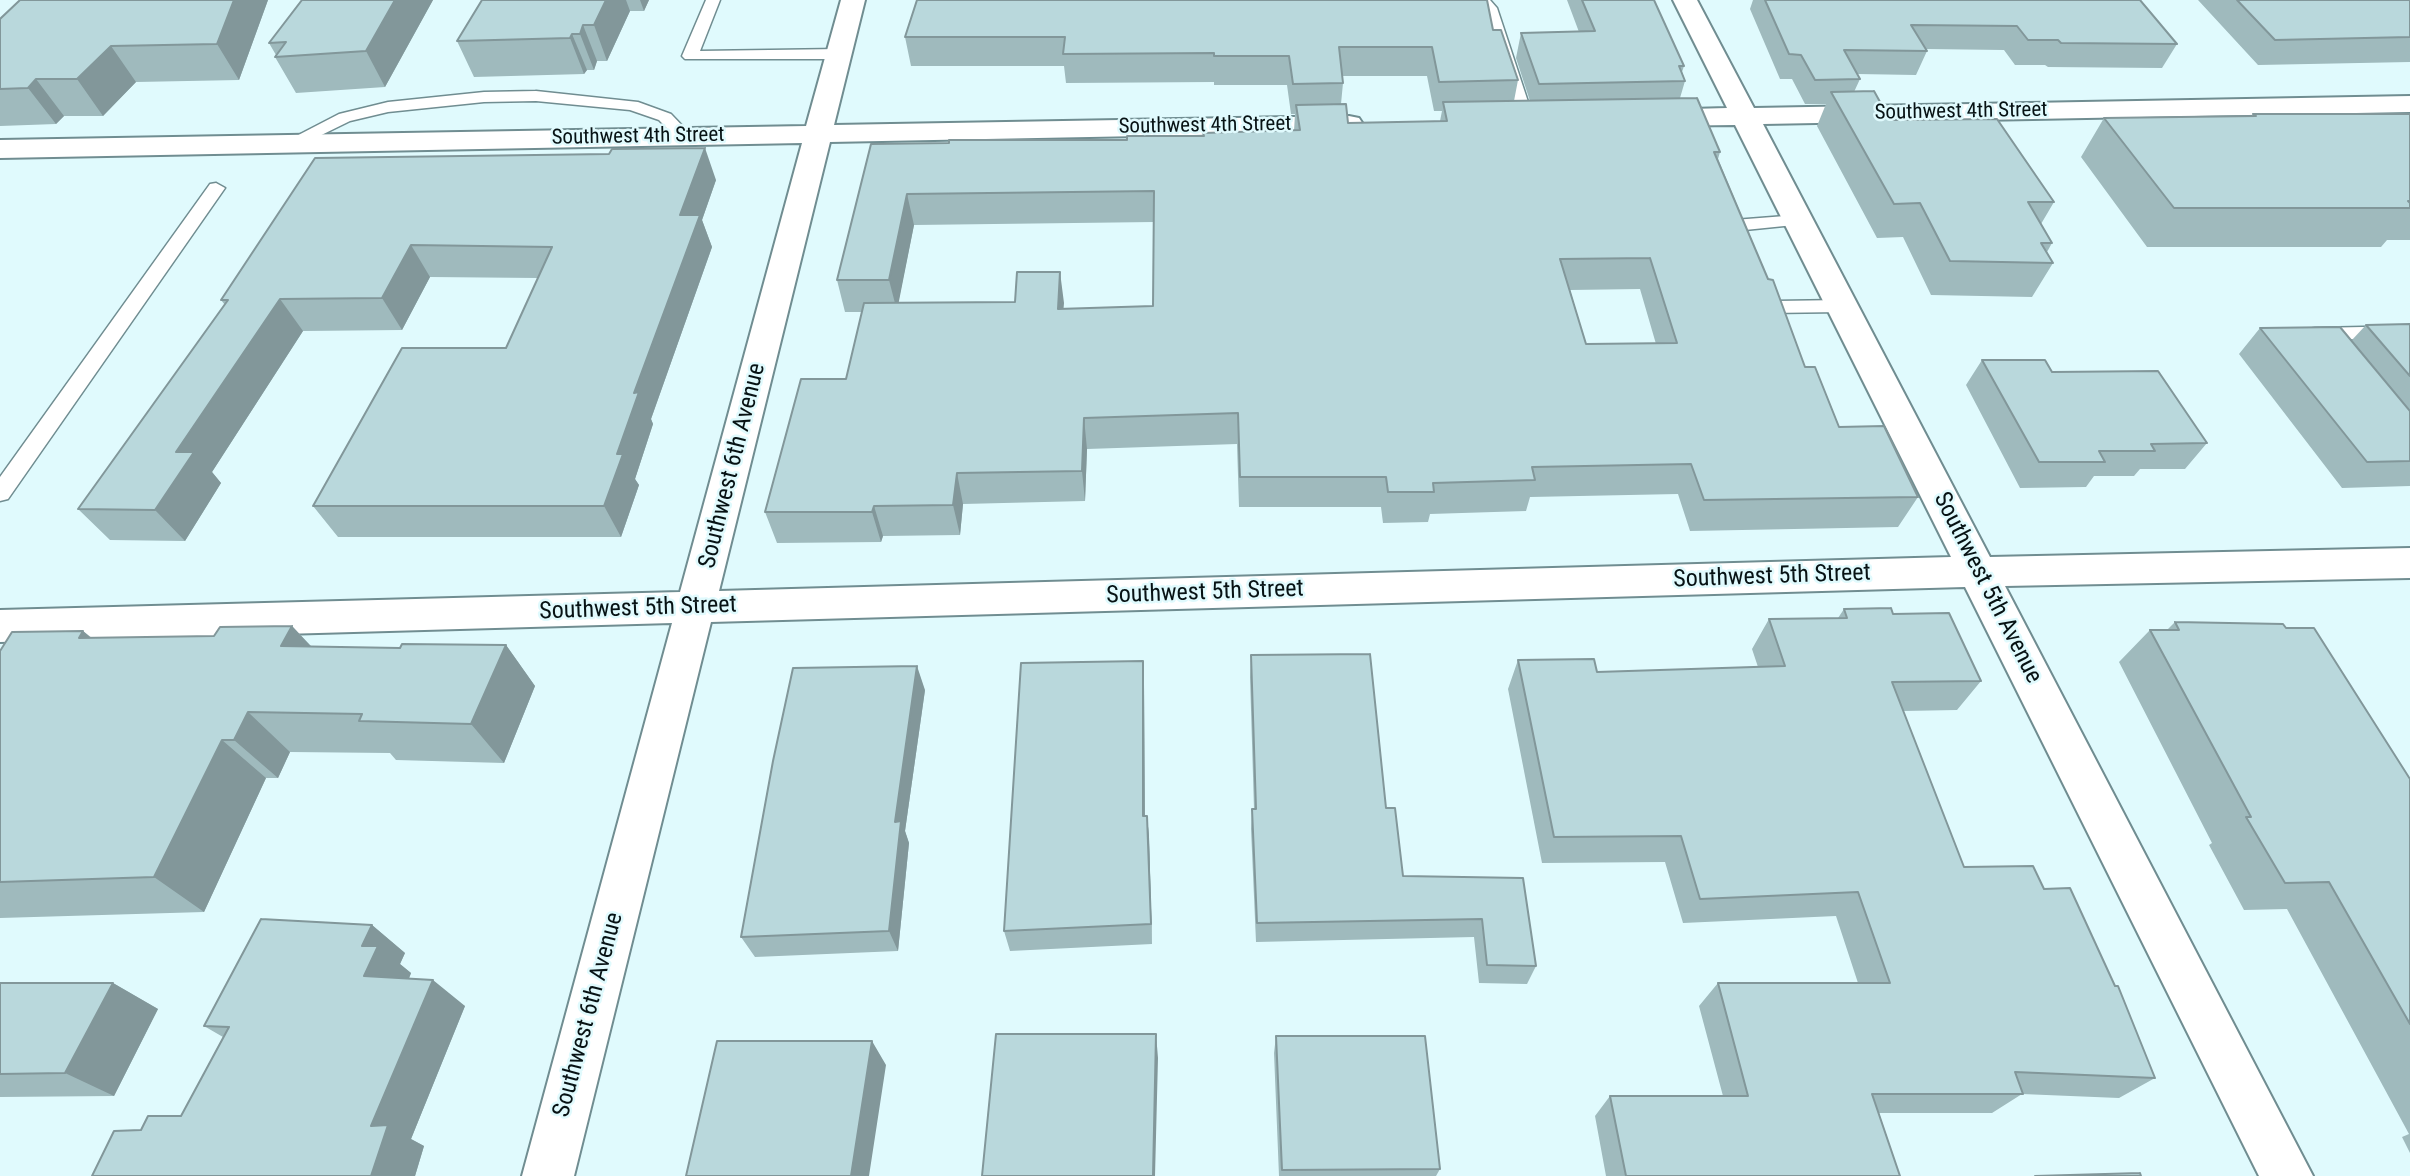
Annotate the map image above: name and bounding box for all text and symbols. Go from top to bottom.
street label: Southwest 4th Street [1874,98,2048,126]
street label: Southwest 4th Street [1118,112,1292,140]
street label: Southwest 4th Street [551,123,725,151]
street label: Southwest 6th Avenue [694,360,772,572]
street label: Southwest 5th Avenue [1926,488,2048,688]
street label: Southwest 5th Street [1673,559,1871,595]
street label: Southwest 5th Street [1106,575,1304,611]
street label: Southwest 5th Street [539,591,737,627]
street label: Southwest 6th Avenue [548,910,630,1120]

